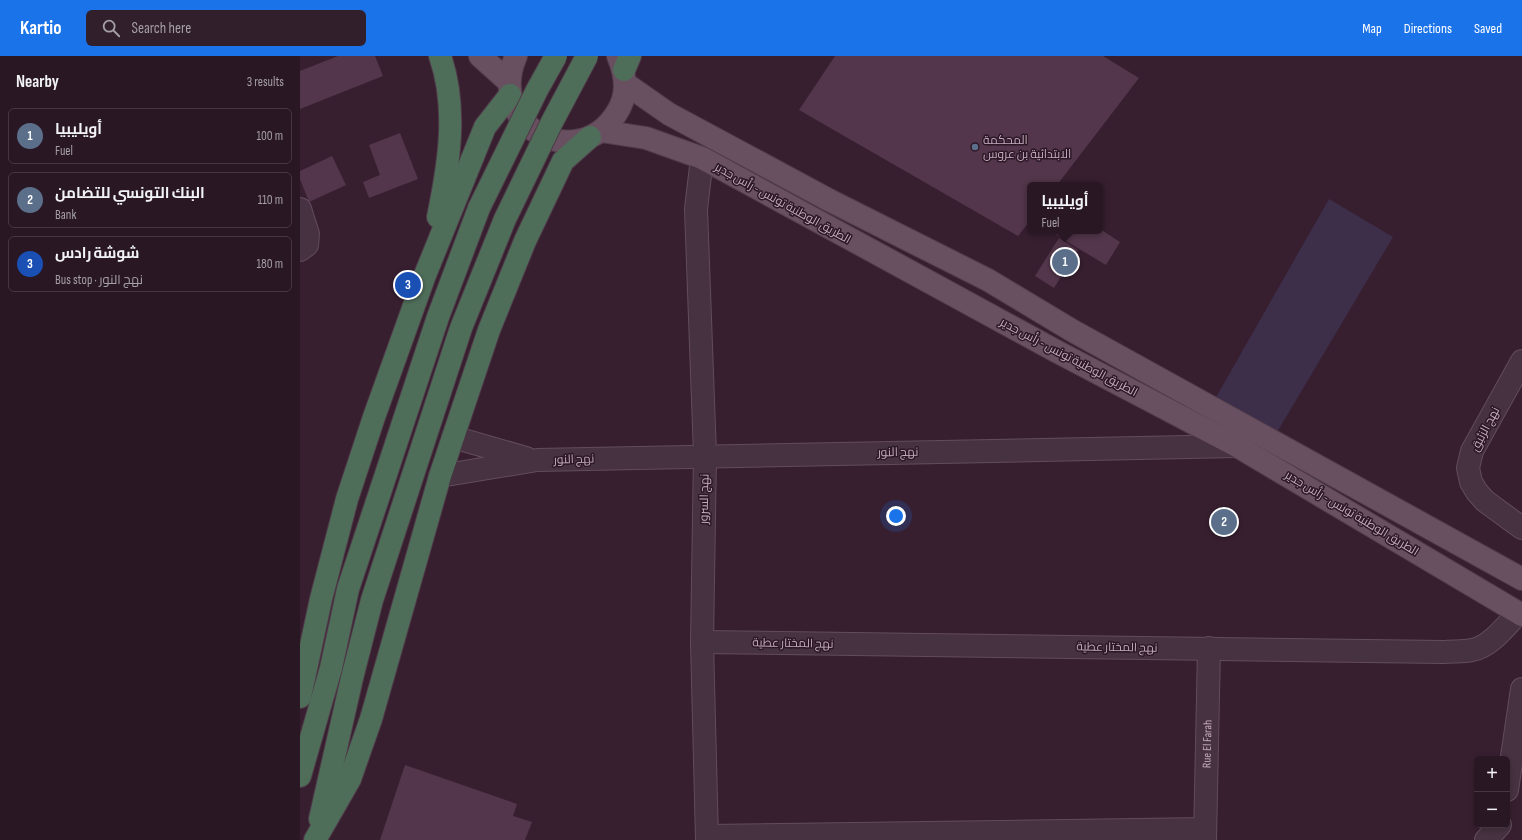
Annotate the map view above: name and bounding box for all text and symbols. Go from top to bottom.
search box [86,10,366,46]
text: Kartio [20,17,62,40]
icon: search [100,17,122,39]
text: Search here [132,19,191,38]
text: Map [1362,20,1382,37]
text: Directions [1404,20,1452,37]
text: Saved [1474,20,1502,37]
text: Nearby [16,72,59,92]
text: 3 results [247,74,284,90]
text: أويليبيا [55,120,102,139]
text: 1 [27,128,33,144]
text: 100 m [256,128,283,144]
place label: المحكمة الابتدائية بن عروس [983,133,1071,162]
marker: المحكمة الابتدائية بن عروس [970,142,980,152]
text: Fuel [55,143,73,159]
street label: الطريق الوطنية تونس - رأس جدير [711,158,854,247]
popup [1027,182,1103,234]
text: البنك التونسي للتضامن [55,184,205,203]
text: 2 [27,192,33,208]
text: 110 m [258,192,283,208]
text: أويليبيا [1042,192,1088,211]
text: Bank [55,207,76,223]
text: Fuel [1042,215,1060,231]
text: شوشة رادس [55,244,139,263]
pin: 1 [1052,247,1078,277]
text: 3 [27,256,33,272]
text: 180 m [257,256,283,272]
pin: 3 [395,270,421,300]
text: Bus stop · نهج النور [55,272,143,288]
street label: الطريق الوطنية تونس - رأس جدير [997,313,1141,400]
street label: نهج الزئبق [1468,404,1503,454]
street label: نهج النور [877,445,918,460]
street label: نهج النور [552,451,595,468]
street label: الطريق الوطنية تونس - رأس جدير [1281,466,1422,559]
street label: نهج السرور [697,474,712,525]
your location [886,506,906,526]
pin: 2 [1211,507,1237,537]
street label: نهج المختار عطية [752,635,834,652]
street label: نهج المختار عطية [1076,639,1158,656]
street label: Rue El Farah [1199,720,1216,768]
map controls [1474,756,1510,828]
button: + [1474,756,1510,792]
button: − [1474,792,1510,828]

